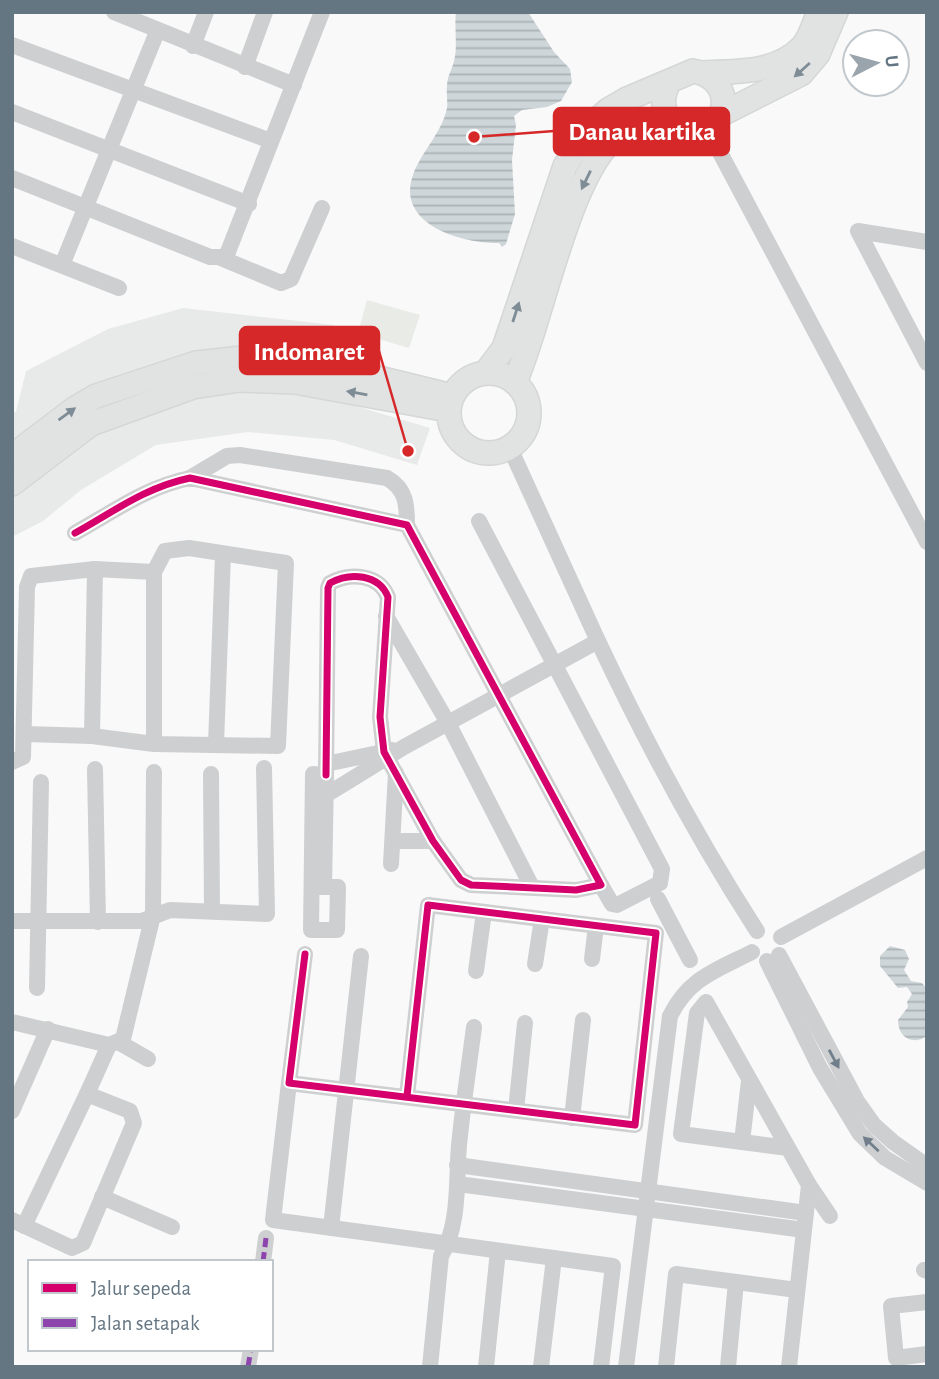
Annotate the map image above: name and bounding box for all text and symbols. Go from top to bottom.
north arrow [841,28,911,98]
text: U [881,54,901,68]
one-way arrow [793,62,811,78]
callout: Danau kartika [554,108,729,155]
text: Danau kartika [568,119,716,145]
one-way arrow [581,171,593,191]
one-way arrow [511,302,522,323]
callout: Indomaret [240,327,379,374]
text: Indomaret [253,339,365,365]
one-way arrow [346,388,368,399]
one-way arrow [57,407,75,422]
one-way arrow [828,1049,840,1068]
one-way arrow [863,1137,880,1153]
legend [28,1260,273,1351]
text: Jalur sepeda [91,1278,191,1299]
text: Jalan setapak [91,1313,200,1334]

